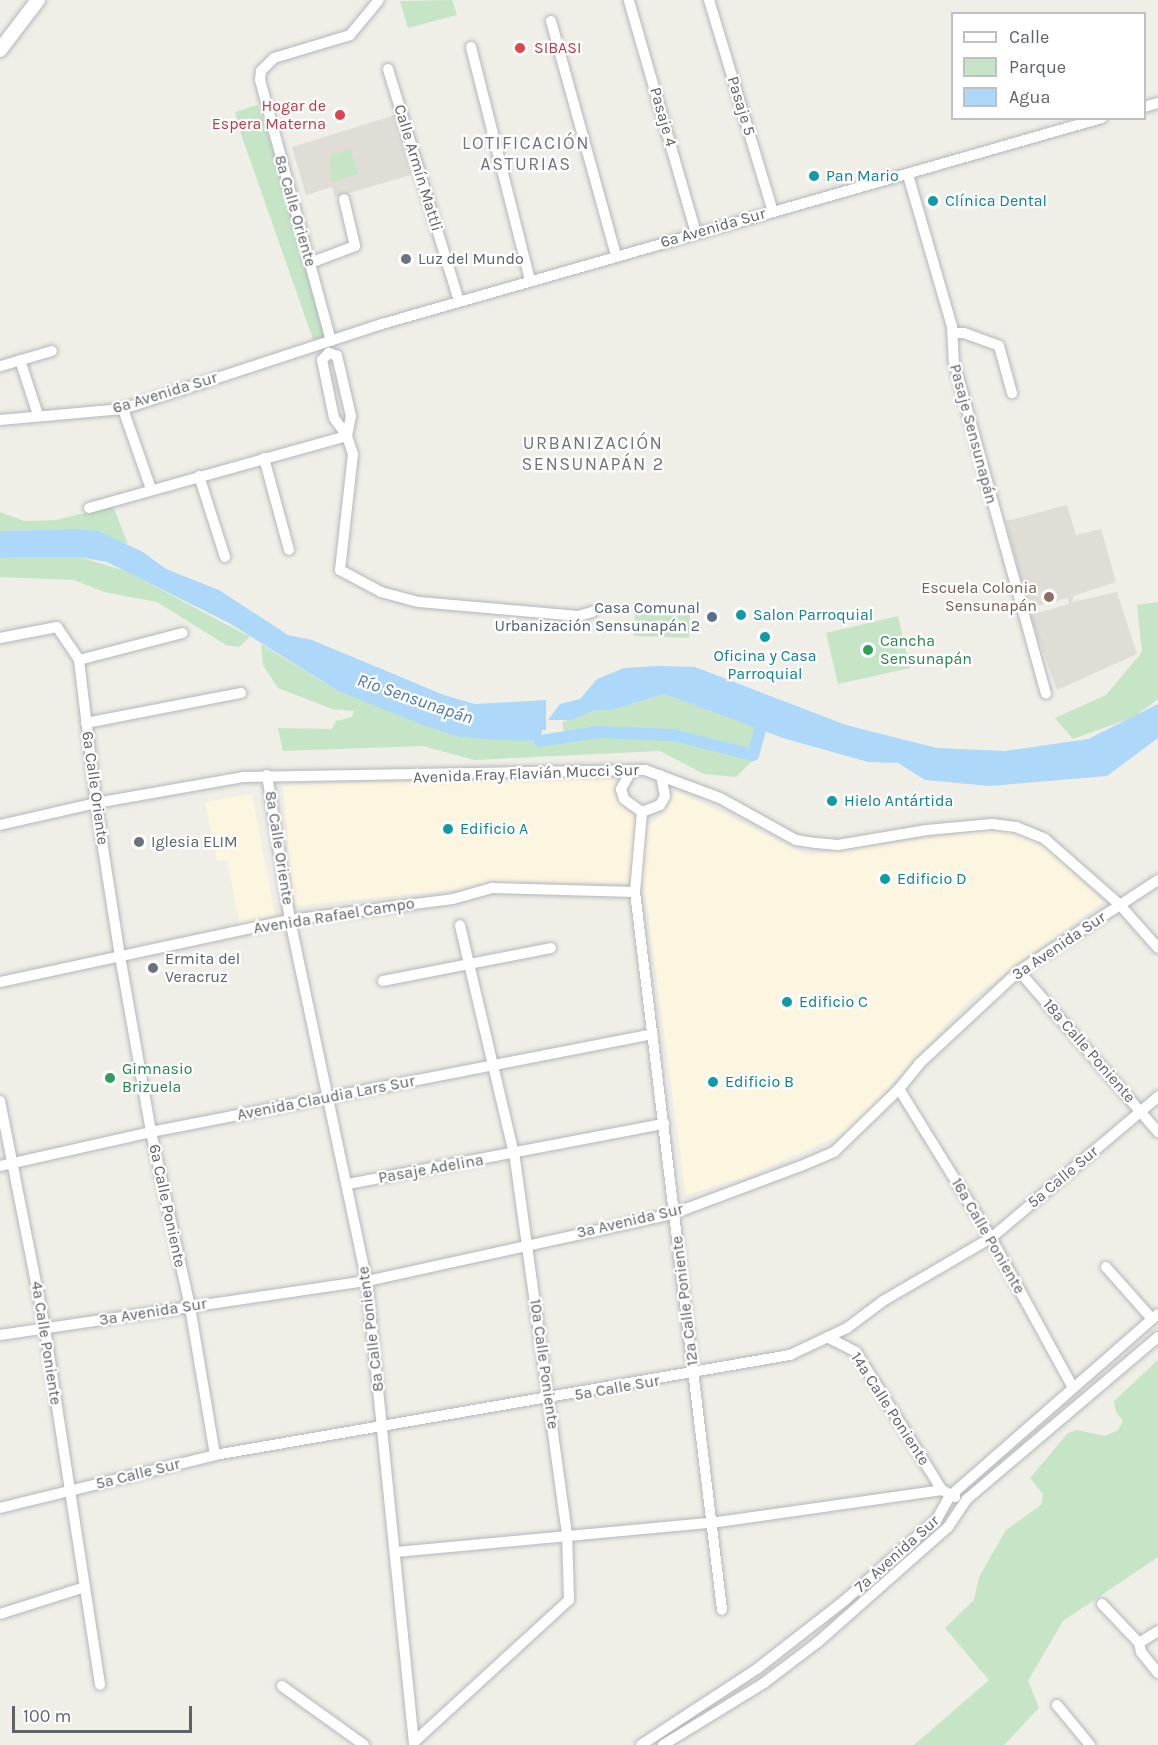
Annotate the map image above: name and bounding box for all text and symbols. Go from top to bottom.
legend [951,12,1146,120]
text: Calle [1009,26,1049,48]
place label: SIBASI [534,38,581,58]
marker: SIBASI [511,39,529,57]
text: Parque [1009,56,1066,78]
street label: Pasaje 5 [723,74,759,138]
street label: Pasaje 4 [645,85,681,149]
text: Agua [1009,86,1050,108]
place label: Hogar de Espera Materna [212,96,326,134]
street label: Calle Armín Mattli [390,102,446,234]
marker: Hogar de Espera Materna [331,106,349,124]
district label: LOTIFICACIÓN ASTURIAS [462,133,590,176]
street label: 8a Calle Oriente [270,153,320,269]
place label: Pan Mario [826,166,899,186]
marker: Pan Mario [807,169,821,183]
place label: Clínica Dental [945,191,1047,211]
marker: Clínica Dental [926,194,940,208]
street label: 6a Avenida Sur [658,204,768,252]
place label: Luz del Mundo [418,249,524,269]
marker: Luz del Mundo [399,252,413,266]
street label: Pasaje Sensunapán [945,362,1001,506]
street label: 6a Avenida Sur [110,368,220,418]
district label: URBANIZACIÓN SENSUNAPÁN 2 [521,433,665,476]
place label: Escuela Colonia Sensunapán [921,578,1037,616]
marker: Escuela Colonia Sensunapán [1042,590,1056,604]
place label: Casa Comunal Urbanización Sensunapán 2 [494,598,700,636]
place label: Salon Parroquial [753,605,873,625]
marker: Salon Parroquial [734,608,748,622]
marker: Casa Comunal Urbanización Sensunapán 2 [705,610,719,624]
marker: Oficina y Casa Parroquial [758,630,772,644]
place label: Cancha Sensunapán [880,631,972,669]
marker: Cancha Sensunapán [861,643,875,657]
place label: Oficina y Casa Parroquial [714,646,816,684]
water label: Río Sensunapán [354,669,476,729]
street label: 6a Calle Oriente [78,730,112,846]
street label: Avenida Fray Flavián Mucci Sur [413,760,639,788]
street label: 8a Calle Oriente [261,790,297,906]
place label: Hielo Antártida [844,791,953,811]
marker: Hielo Antártida [825,794,839,808]
place label: Edificio A [460,819,528,839]
marker: Edificio A [441,822,455,836]
place label: Iglesia ELIM [151,832,237,852]
marker: Iglesia ELIM [132,835,146,849]
place label: Edificio D [897,869,967,889]
marker: Edificio D [878,872,892,886]
street label: Avenida Rafael Campo [252,894,416,938]
street label: 3a Avenida Sur [1009,908,1109,984]
place label: Ermita del Veracruz [165,949,240,987]
marker: Ermita del Veracruz [146,961,160,975]
place label: Edificio C [799,992,868,1012]
marker: Edificio C [780,995,794,1009]
street label: 18a Calle Poniente [1039,995,1139,1107]
place label: Gimnasio Brizuela [122,1059,192,1097]
marker: Gimnasio Brizuela [103,1071,117,1085]
street label: Avenida Claudia Lars Sur [235,1071,417,1125]
place label: Edificio B [725,1072,794,1092]
marker: Edificio B [706,1075,720,1089]
street label: 5a Calle Sur [1024,1142,1102,1212]
street label: 6a Calle Poniente [145,1143,189,1269]
street label: Pasaje Adelina [377,1150,485,1188]
street label: 16a Calle Poniente [947,1175,1029,1297]
street label: 3a Avenida Sur [575,1199,685,1243]
street label: 12a Calle Poniente [667,1235,703,1367]
street label: 8a Calle Poniente [354,1265,388,1393]
street label: 4a Calle Poniente [27,1280,65,1406]
street label: 3a Avenida Sur [98,1294,208,1330]
street label: 10a Calle Poniente [525,1298,563,1430]
street label: 14a Calle Poniente [846,1349,934,1469]
street label: 5a Calle Sur [573,1371,661,1405]
street label: 5a Calle Sur [94,1454,182,1494]
street label: 7a Avenida Sur [851,1511,943,1597]
scale bar [15,1694,195,1732]
text: 100 m [23,1705,71,1727]

